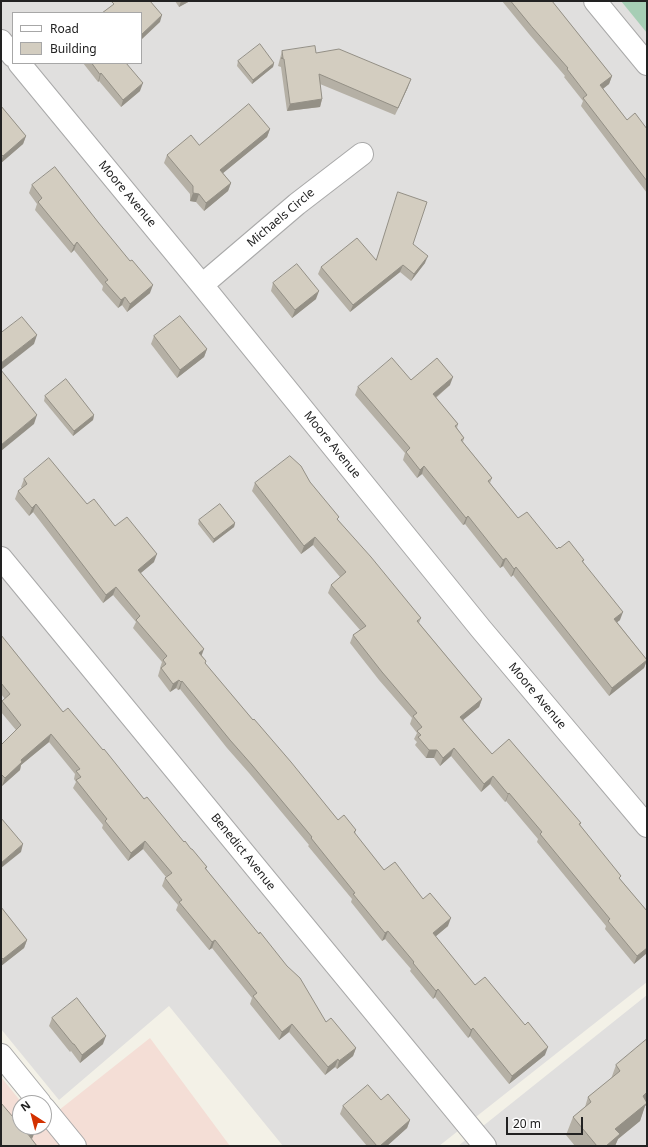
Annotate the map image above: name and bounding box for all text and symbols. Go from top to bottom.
legend [12,12,142,64]
text: Road [50,20,79,37]
text: Building [50,40,97,57]
street label: Moore Avenue [95,158,159,230]
street label: Michaels Circle [244,186,318,250]
street label: Moore Avenue [301,409,363,481]
street label: Moore Avenue [505,660,569,732]
street label: Benedict Avenue [208,811,278,893]
north arrow [12,1095,52,1135]
text: N [17,1097,33,1114]
scale bar [508,1109,585,1135]
text: 20 m [513,1115,541,1132]

